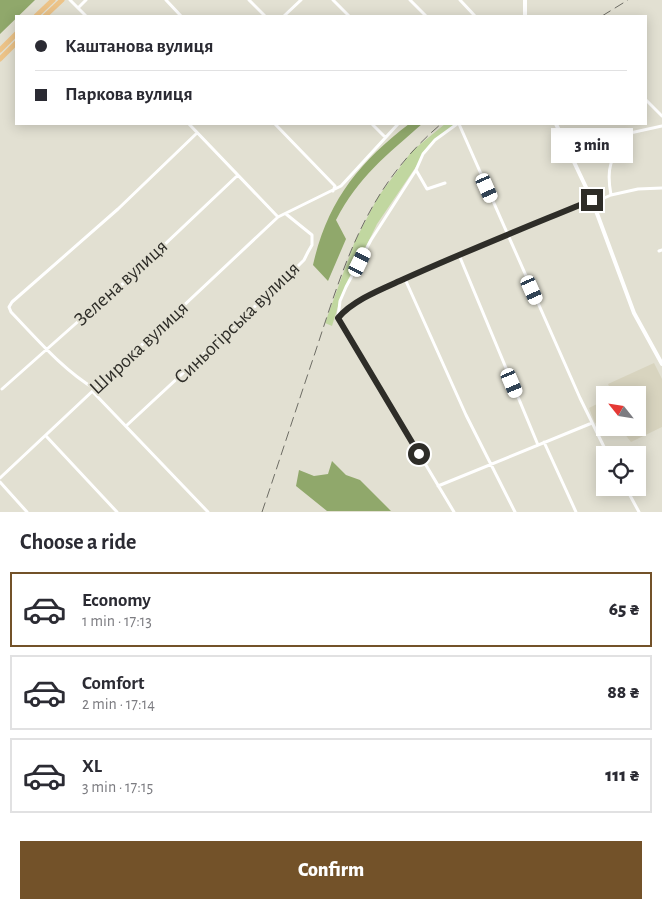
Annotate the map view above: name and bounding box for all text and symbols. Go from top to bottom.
text: Каштанова вулиця [65,37,213,56]
text: Паркова вулиця [65,85,193,104]
callout: 3 min [551,128,633,162]
text: 3 min [574,137,610,153]
car [474,171,499,205]
route end [581,189,603,211]
street label: Зелена вулиця [70,236,172,330]
car [346,245,373,279]
street label: Синьогірська вулиця [170,258,304,388]
car [519,273,544,307]
street label: Широка вулиця [86,297,192,399]
car [499,366,524,400]
north arrow [596,386,646,436]
map controls [596,386,646,496]
route start [408,443,430,465]
button: locate [596,446,646,496]
text: Choose a ride [20,531,136,553]
icon: car [22,587,67,632]
text: Economy [82,591,151,610]
text: 65 ₴ [609,600,640,619]
text: 1 min · 17:13 [82,613,152,629]
icon: car [22,670,67,715]
text: Comfort [82,674,144,693]
text: 88 ₴ [607,683,640,702]
text: 2 min · 17:14 [82,696,155,712]
icon: car [22,753,67,798]
text: XL [82,757,102,776]
text: 111 ₴ [605,766,640,785]
text: 3 min · 17:15 [82,779,153,795]
button: Confirm [20,841,642,899]

